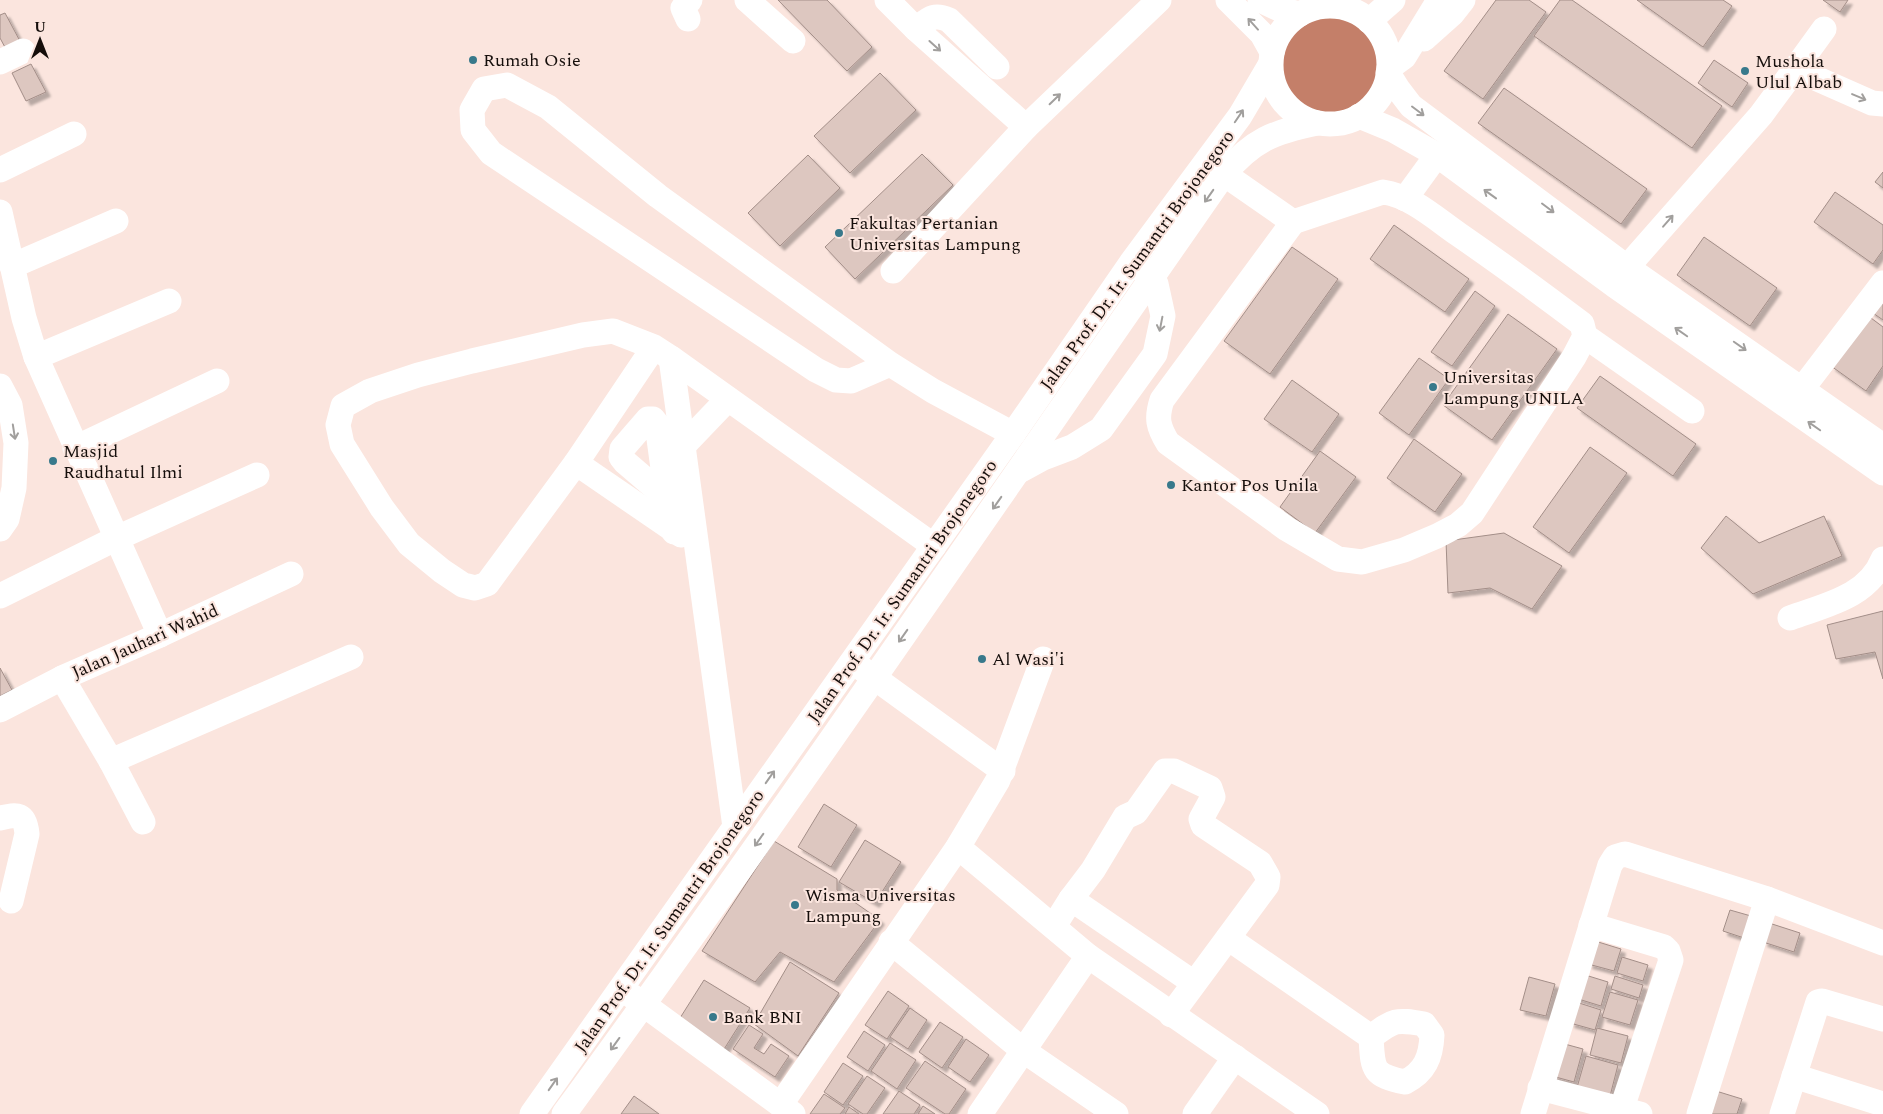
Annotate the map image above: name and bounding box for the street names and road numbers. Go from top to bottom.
street label: Jalan Prof. Dr. Ir. Sumantri Brojonegoro [1034,124,1241,396]
street label: Jalan Prof. Dr. Ir. Sumantri Brojonegoro [801,454,1004,729]
street label: Jalan Jauhari Wahid [67,597,223,686]
street label: Jalan Prof. Dr. Ir. Sumantri Brojonegoro [568,784,771,1059]

